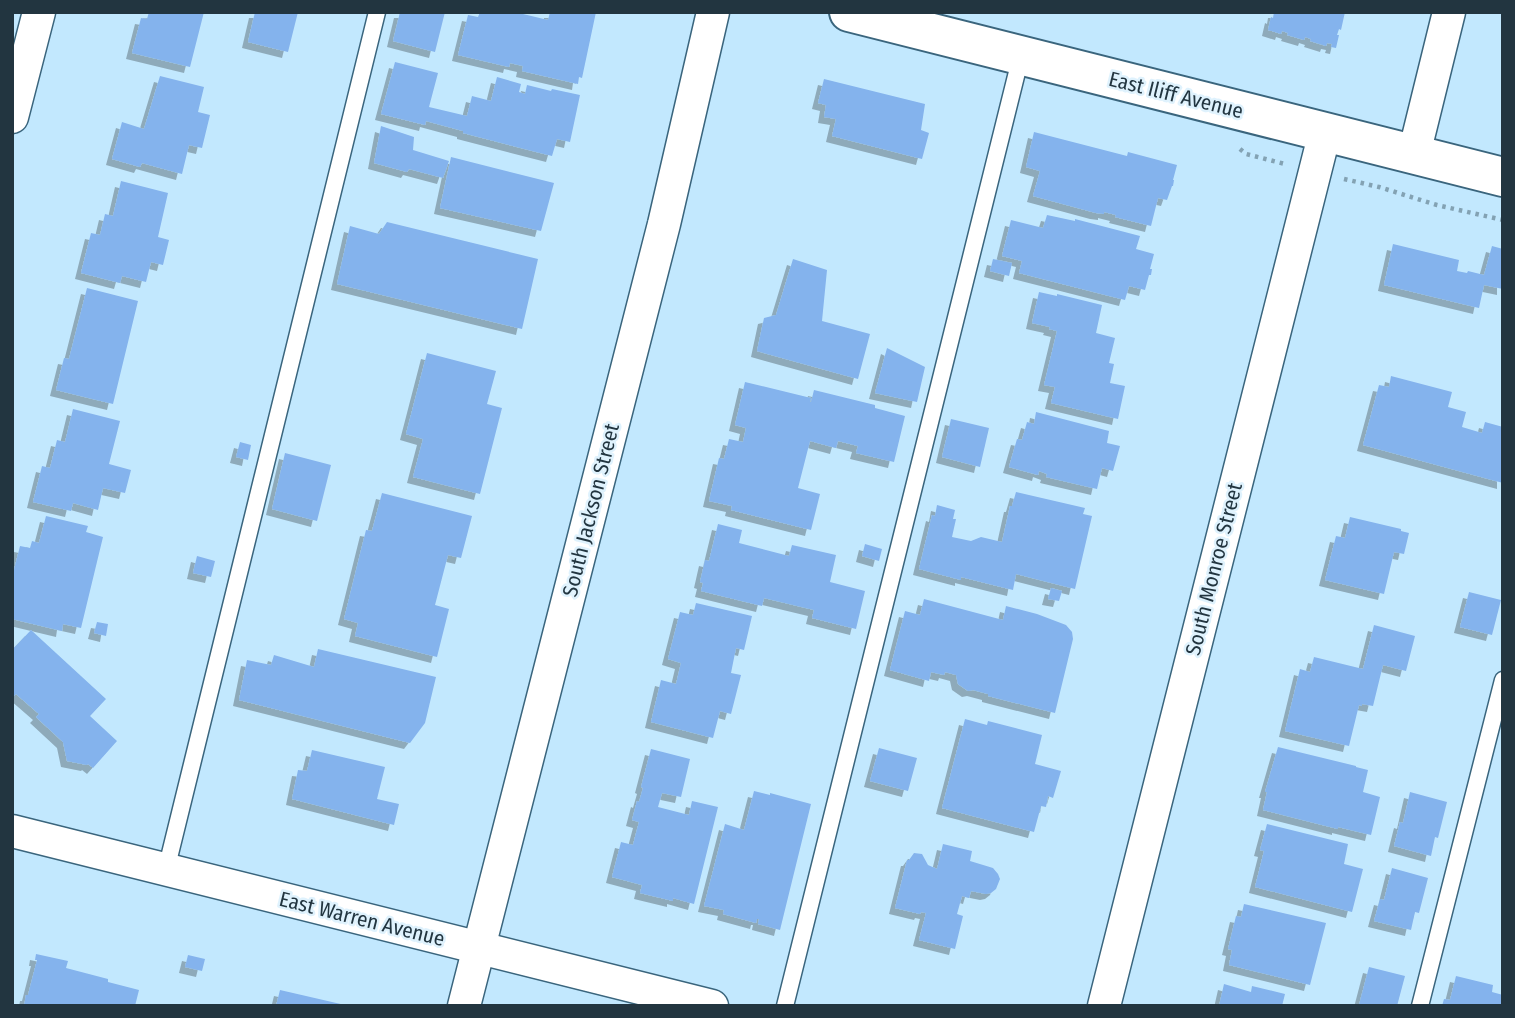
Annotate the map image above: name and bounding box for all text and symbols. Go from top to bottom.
street label: East Iliff Avenue [1106,66,1246,124]
street label: South Jackson Street [557,421,625,599]
street label: South Monroe Street [1180,480,1248,658]
street label: East Warren Avenue [277,886,447,952]

